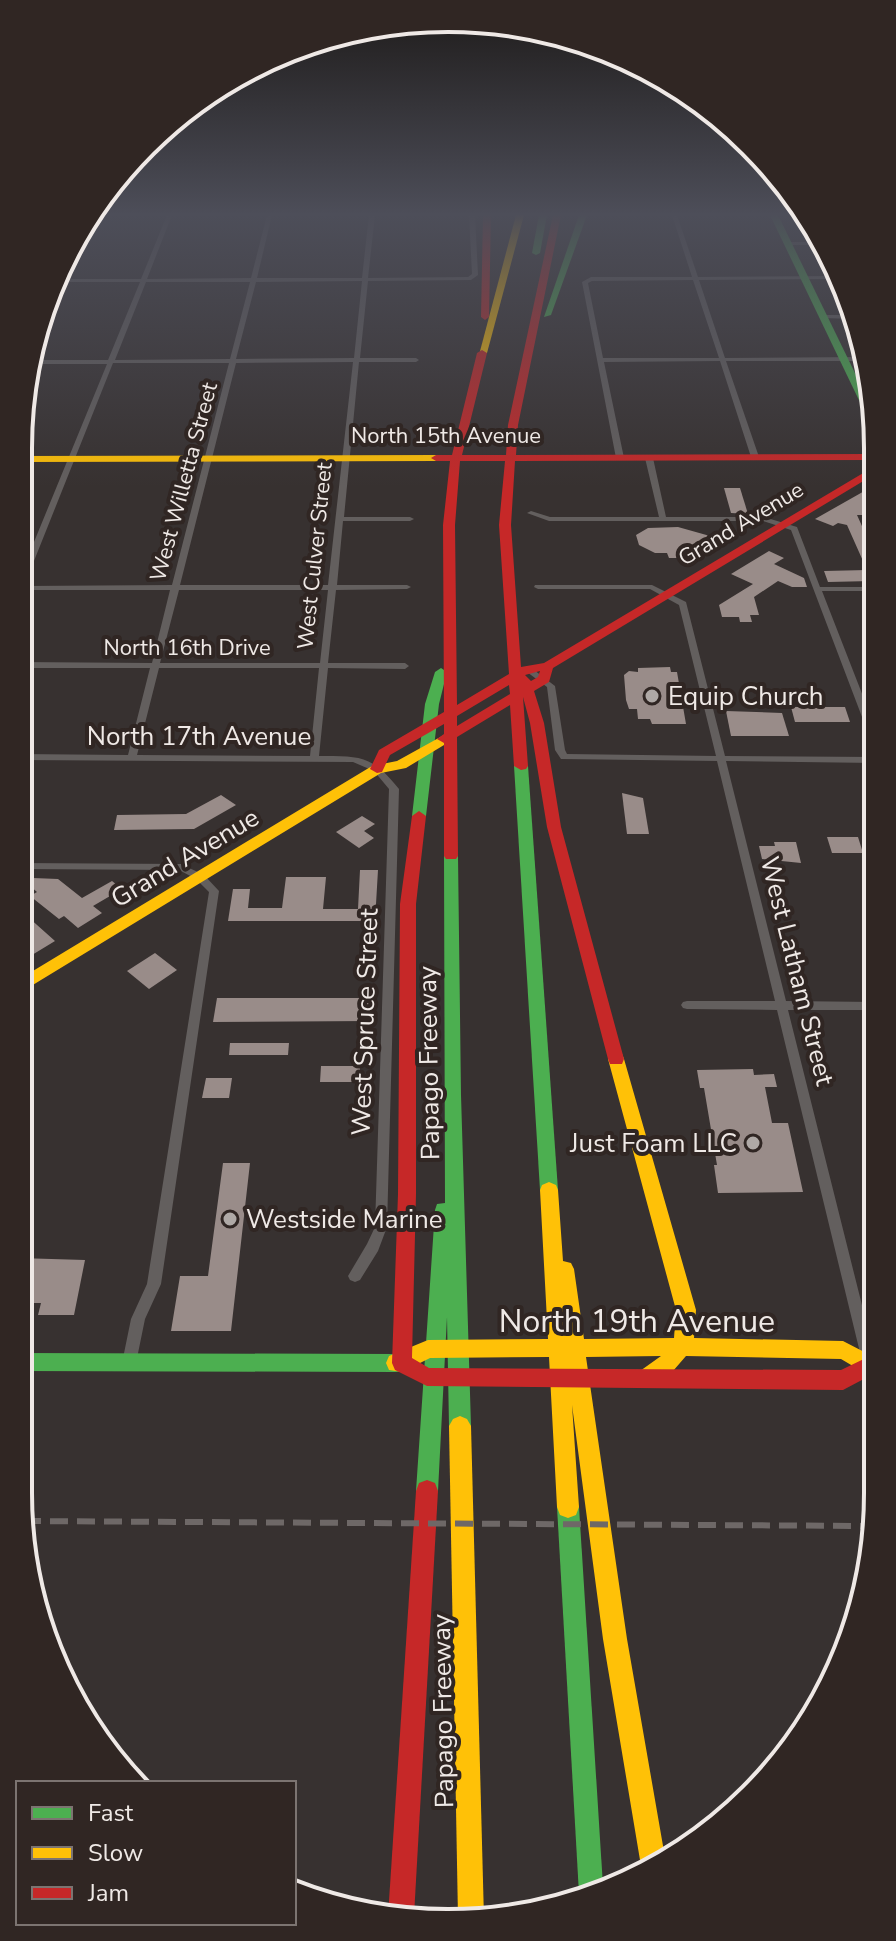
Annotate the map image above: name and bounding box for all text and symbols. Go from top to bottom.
street label: West Willetta Street [143,379,225,585]
street label: North 15th Avenue [351,421,541,451]
street label: West Culver Street [290,461,340,651]
street label: Grand Avenue [673,475,809,573]
street label: North 16th Drive [103,633,271,663]
place label: Equip Church [668,679,823,714]
marker: Equip Church [643,687,661,705]
street label: North 17th Avenue [87,719,311,754]
street label: Grand Avenue [104,800,266,916]
street label: West Latham Street [752,853,843,1090]
street label: West Spruce Street [344,907,386,1136]
street label: Papago Freeway [410,965,448,1160]
place label: Just Foam LLC [569,1126,737,1161]
marker: Just Foam LLC [744,1134,762,1152]
place label: Westside Marine [246,1202,443,1237]
marker: Westside Marine [221,1210,239,1228]
street label: North 19th Avenue [499,1300,775,1343]
street label: Papago Freeway [424,1613,462,1808]
legend [16,1781,296,1925]
text: Fast [88,1797,134,1829]
text: Slow [88,1837,143,1869]
text: Jam [87,1877,129,1909]

